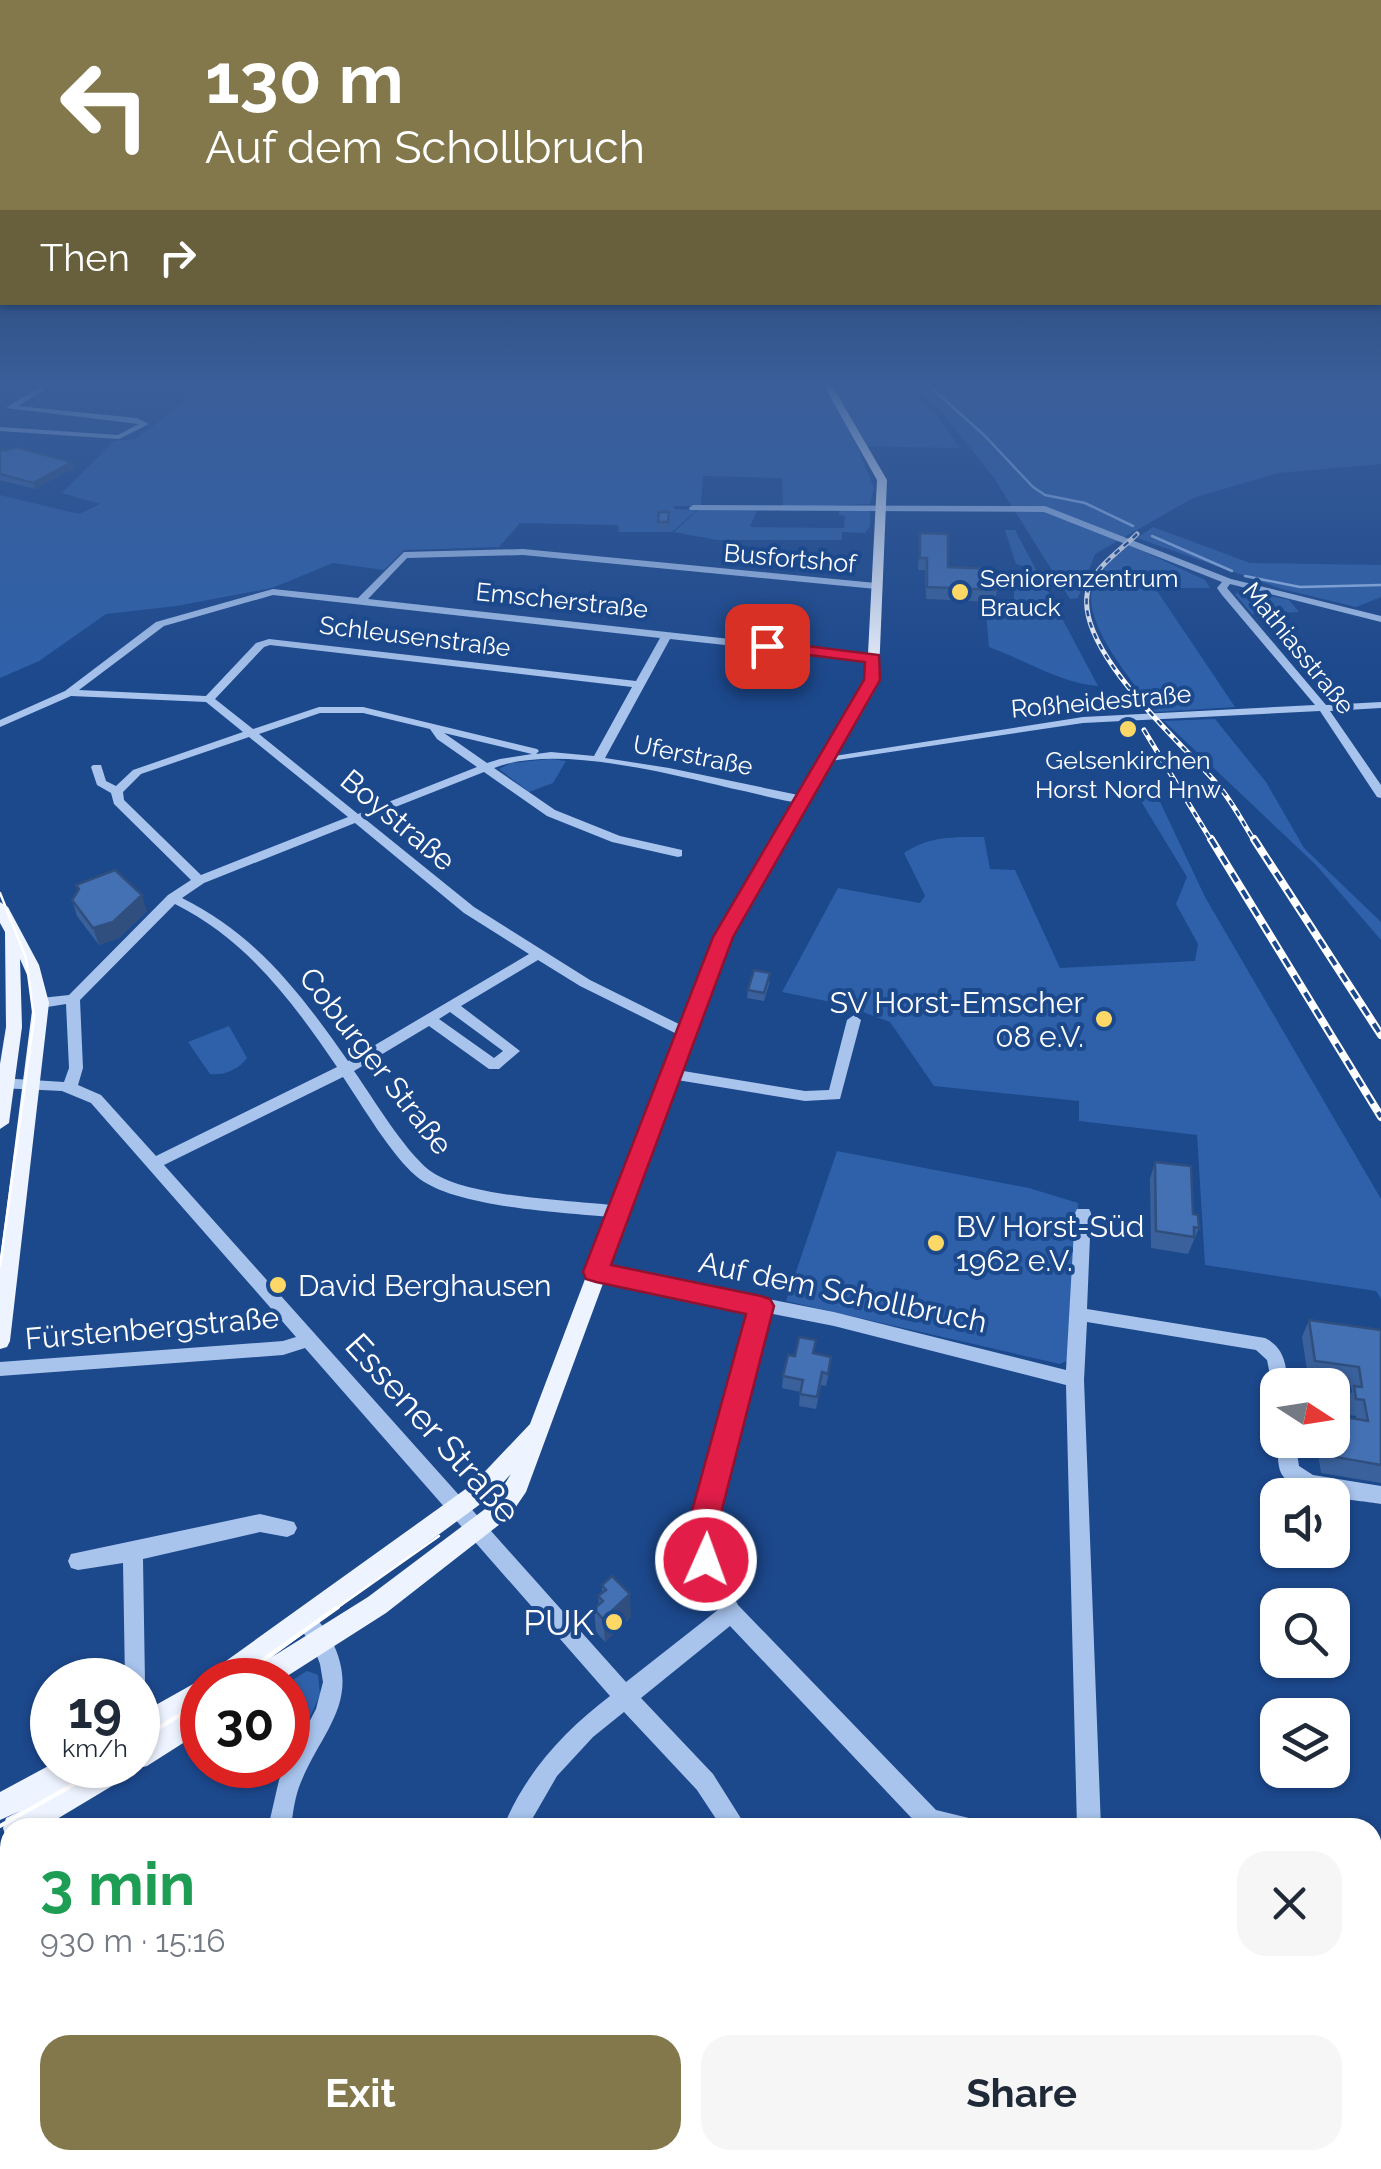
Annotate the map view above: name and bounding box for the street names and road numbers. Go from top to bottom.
street label: Busfortshof [722,537,859,579]
street label: Emscherstraße [474,576,650,624]
street label: Mathiasstraße [1237,576,1361,720]
street label: Schleusenstraße [318,609,512,663]
street label: Roßheidestraße [1010,678,1192,724]
street label: Uferstraße [631,729,755,781]
street label: Boystraße [334,762,462,878]
street label: Coburger Straße [292,961,460,1161]
street label: Auf dem Schollbruch [696,1244,990,1340]
street label: Fürstenbergstraße [24,1299,280,1357]
street label: Essener Straße [337,1325,529,1531]

